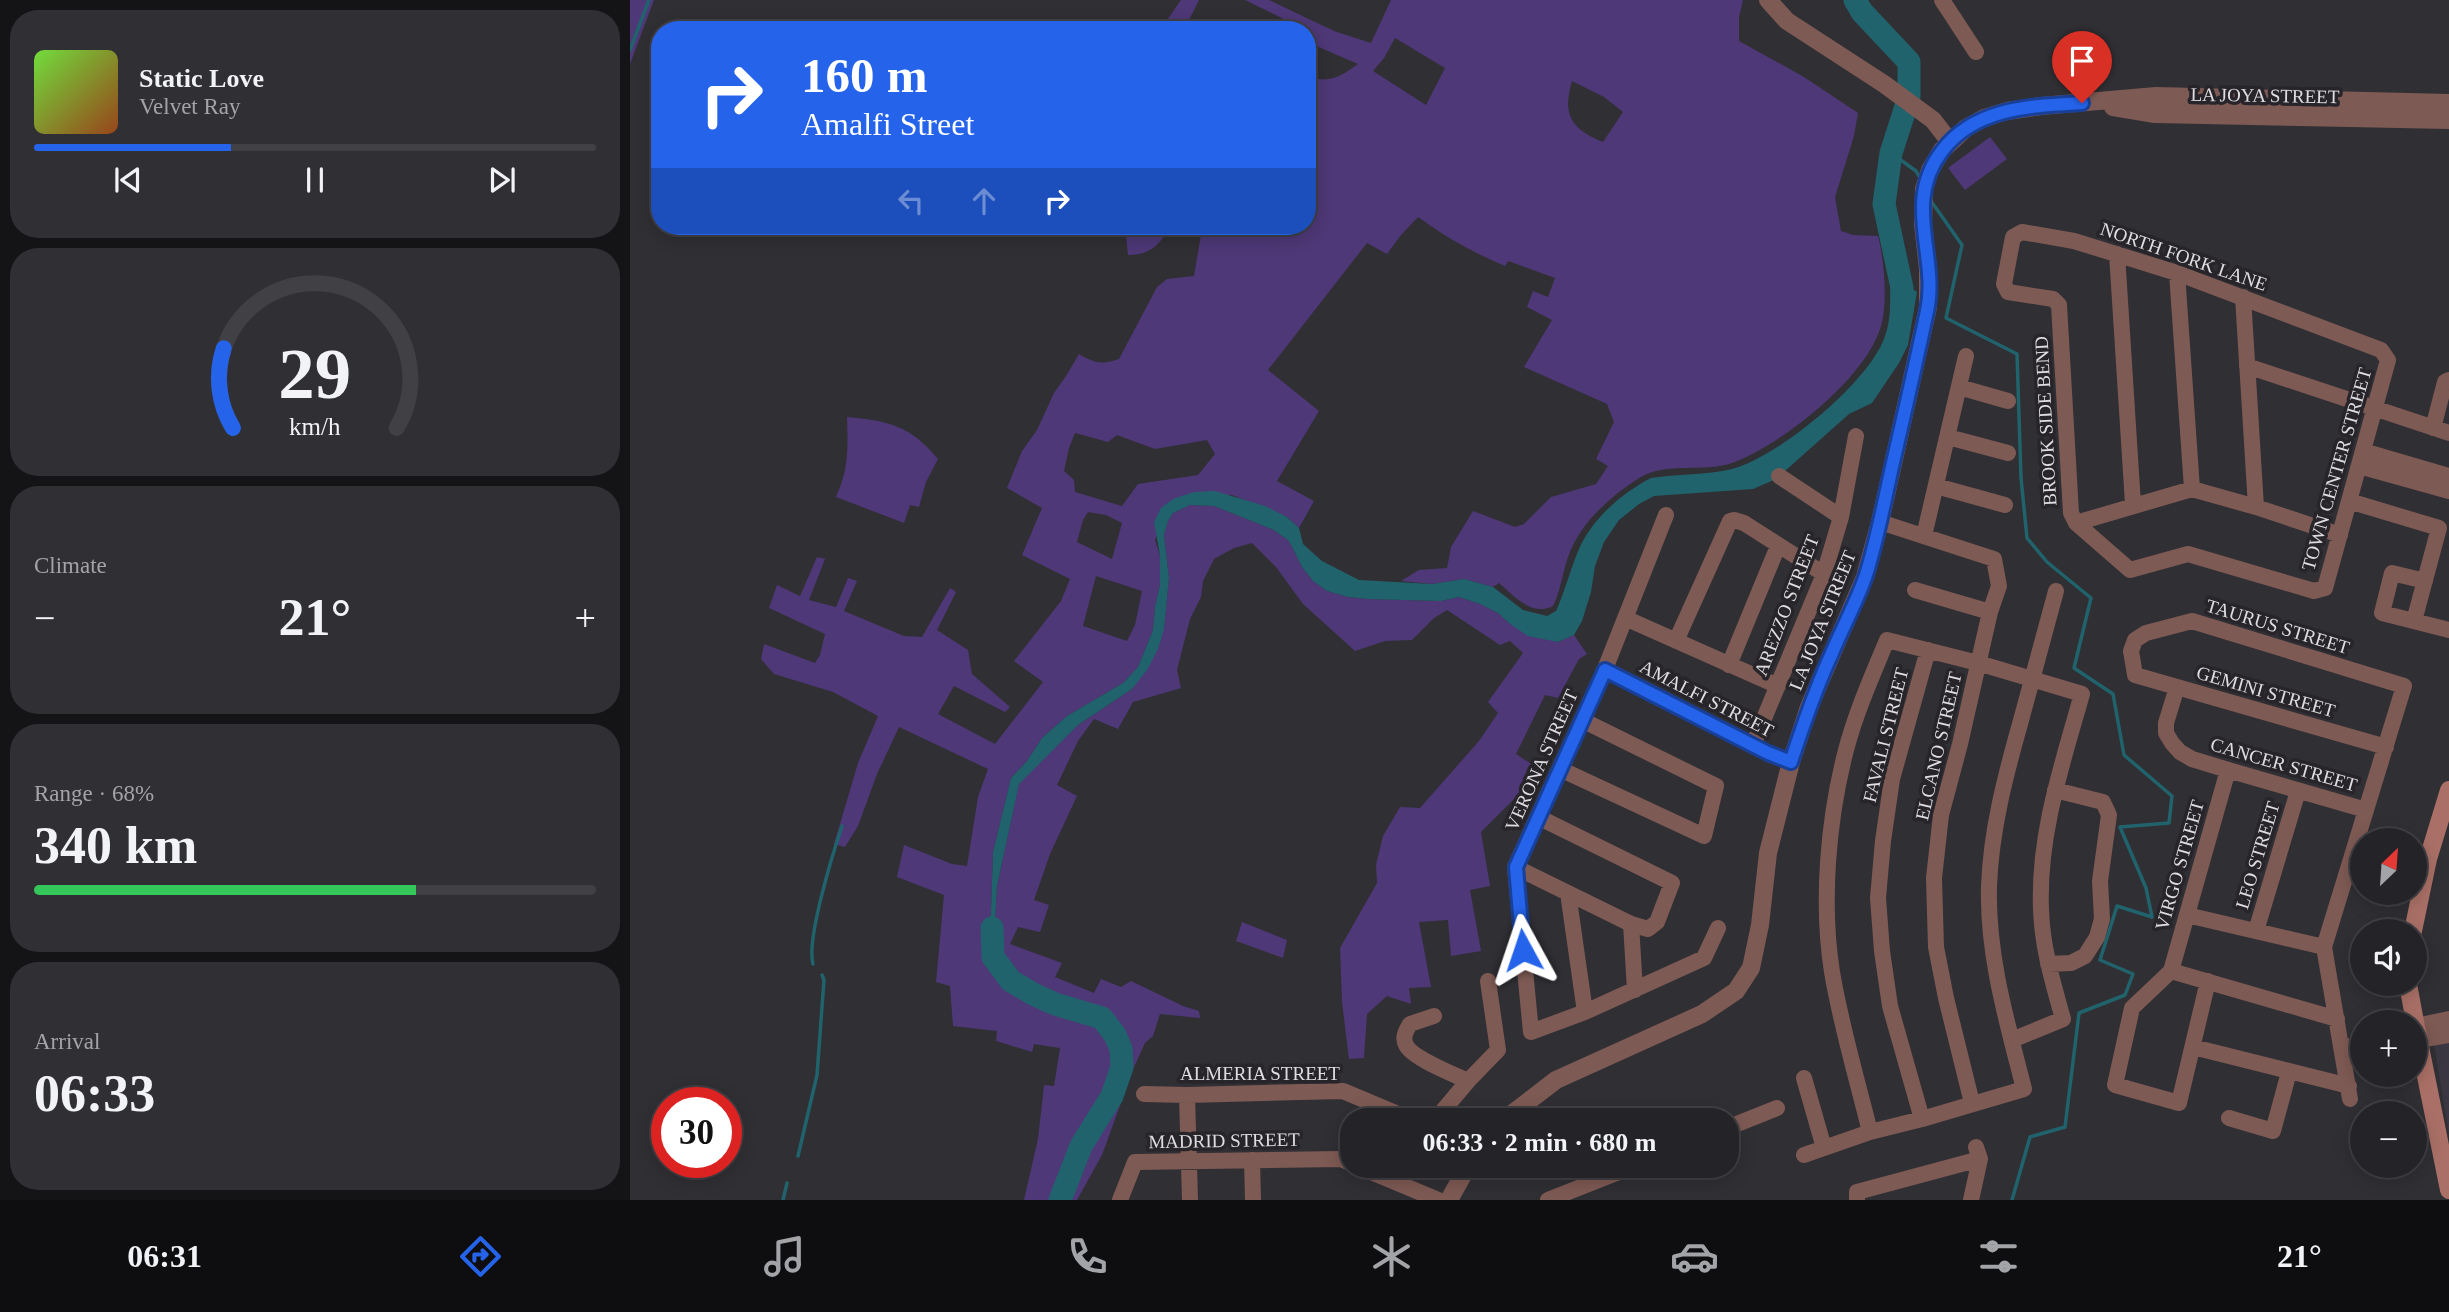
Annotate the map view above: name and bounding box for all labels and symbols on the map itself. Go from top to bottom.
pin [2052,31,2112,103]
street label: LA JOYA STREET [2190,84,2340,107]
street label: NORTH FORK LANE [2098,218,2270,295]
street label: BROOK SIDE BEND [2031,336,2060,506]
street label: TOWN CENTER STREET [2297,365,2376,573]
street label: AREZZO STREET [1750,531,1823,679]
street label: LA JOYA STREET [1785,547,1860,693]
street label: TAURUS STREET [2204,595,2352,658]
street label: AMALFI STREET [1636,656,1777,741]
street label: GEMINI STREET [2194,662,2338,721]
street label: FAVALI STREET [1859,665,1912,805]
street label: ELCANO STREET [1911,670,1966,822]
street label: VERONA STREET [1501,686,1582,834]
street label: CANCER STREET [2208,734,2360,796]
street label: VIRGO STREET [2151,797,2208,933]
street label: LEO STREET [2231,798,2284,911]
north arrow [2350,828,2427,905]
position arrow [1486,913,1560,987]
street label: ALMERIA STREET [1180,1063,1340,1084]
speed limit sign: 30 [651,1087,742,1178]
street label: MADRID STREET [1148,1129,1300,1152]

